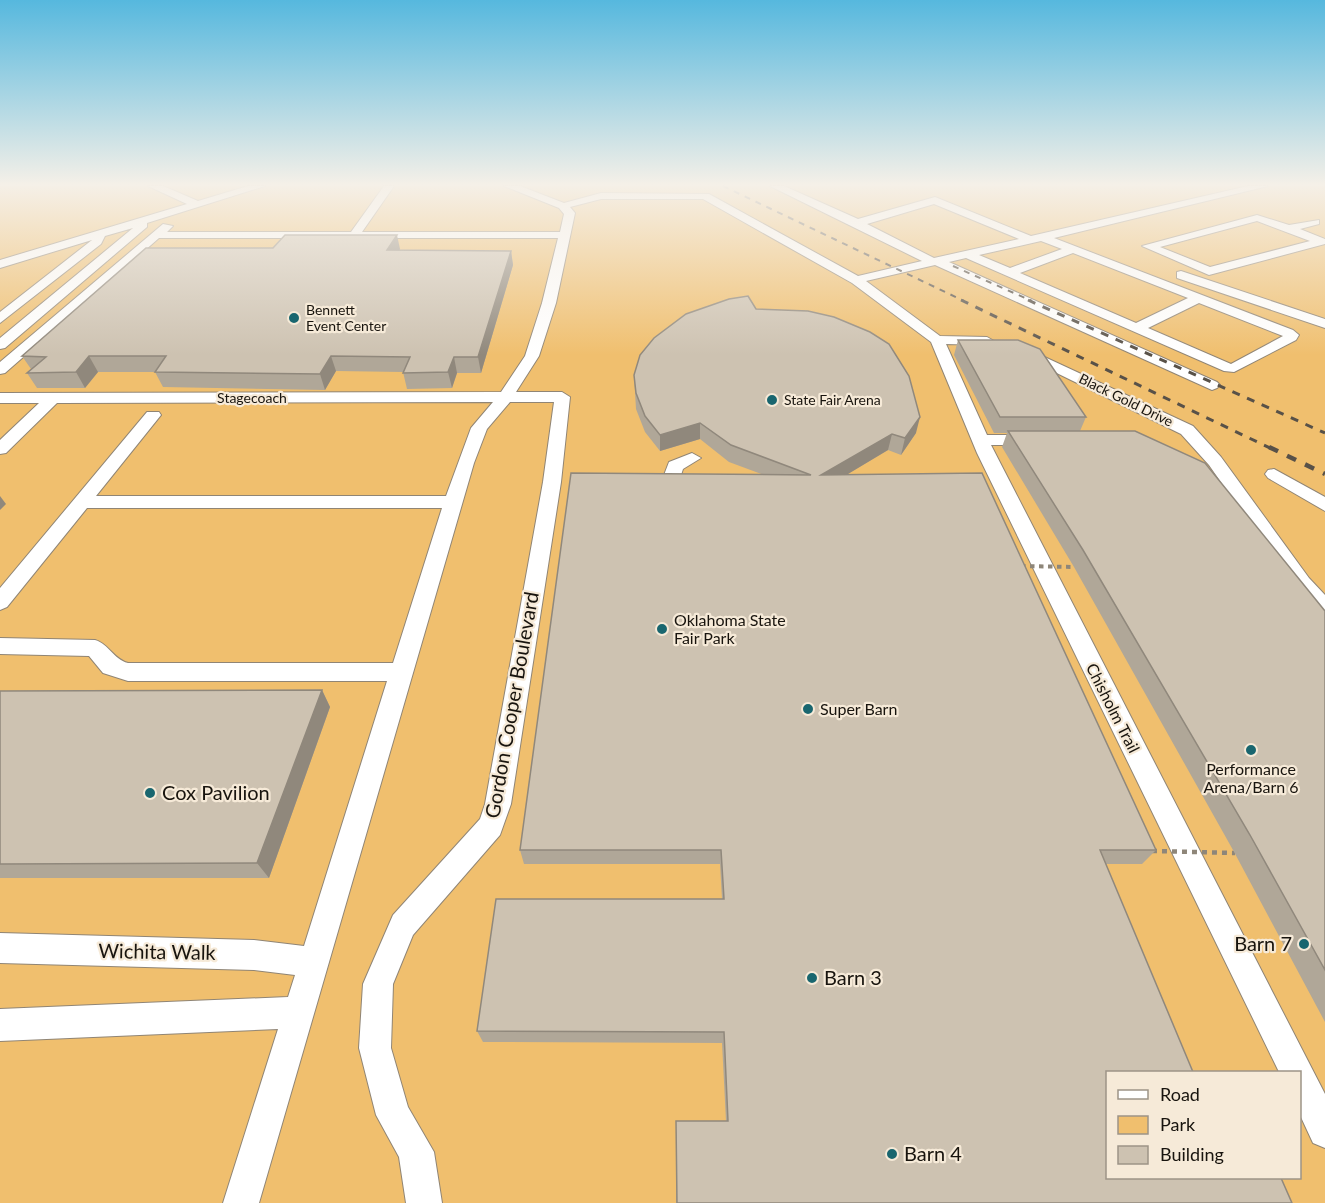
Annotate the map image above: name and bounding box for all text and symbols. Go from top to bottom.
place label: Bennett Event Center [306,301,386,334]
marker: Bennett Event Center [287,311,301,325]
street label: Black Gold Drive [1076,369,1176,430]
street label: Stagecoach [217,389,287,406]
place label: State Fair Arena [784,391,881,408]
marker: State Fair Arena [765,393,779,407]
street label: Gordon Cooper Boulevard [479,590,543,820]
place label: Oklahoma State Fair Park [674,610,786,647]
marker: Oklahoma State Fair Park [655,622,669,636]
street label: Chisholm Trail [1083,660,1144,756]
place label: Super Barn [820,699,897,718]
marker: Super Barn [801,702,815,716]
marker: Performance Arena/Barn 6 [1244,743,1258,757]
place label: Performance Arena/Barn 6 [1203,759,1299,796]
place label: Cox Pavilion [162,780,270,804]
marker: Cox Pavilion [143,786,157,800]
place label: Barn 7 [1234,931,1292,955]
marker: Barn 7 [1297,937,1311,951]
street label: Wichita Walk [98,938,217,964]
place label: Barn 3 [824,965,882,989]
marker: Barn 3 [805,971,819,985]
legend [1106,1071,1301,1179]
text: Road [1160,1083,1200,1105]
text: Park [1160,1113,1196,1135]
place label: Barn 4 [904,1141,962,1165]
text: Building [1160,1143,1224,1165]
marker: Barn 4 [885,1147,899,1161]

